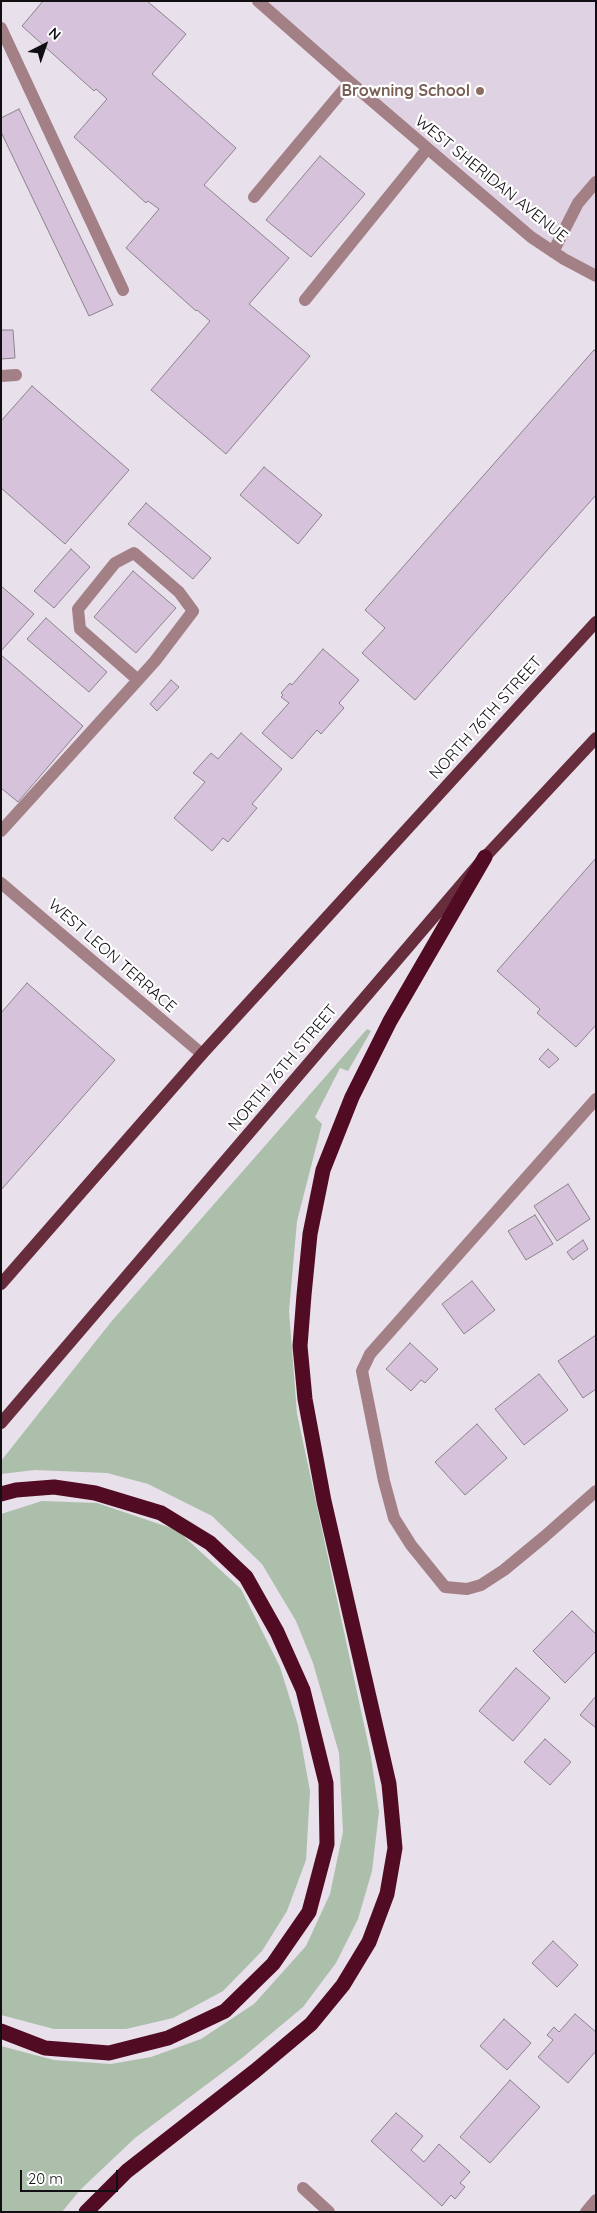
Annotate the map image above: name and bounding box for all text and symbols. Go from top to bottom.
north arrow [20,20,70,70]
text: N [45,24,65,44]
place label: Browning School [342,81,470,101]
marker: Browning School [474,85,486,97]
street label: WEST SHERIDAN AVENUE [411,112,571,246]
street label: NORTH 76TH STREET [426,652,546,784]
street label: WEST LEON TERRACE [44,895,180,1017]
street label: NORTH 76TH STREET [225,1001,341,1135]
scale bar [22,2160,120,2192]
text: 20 m [28,2169,63,2188]

